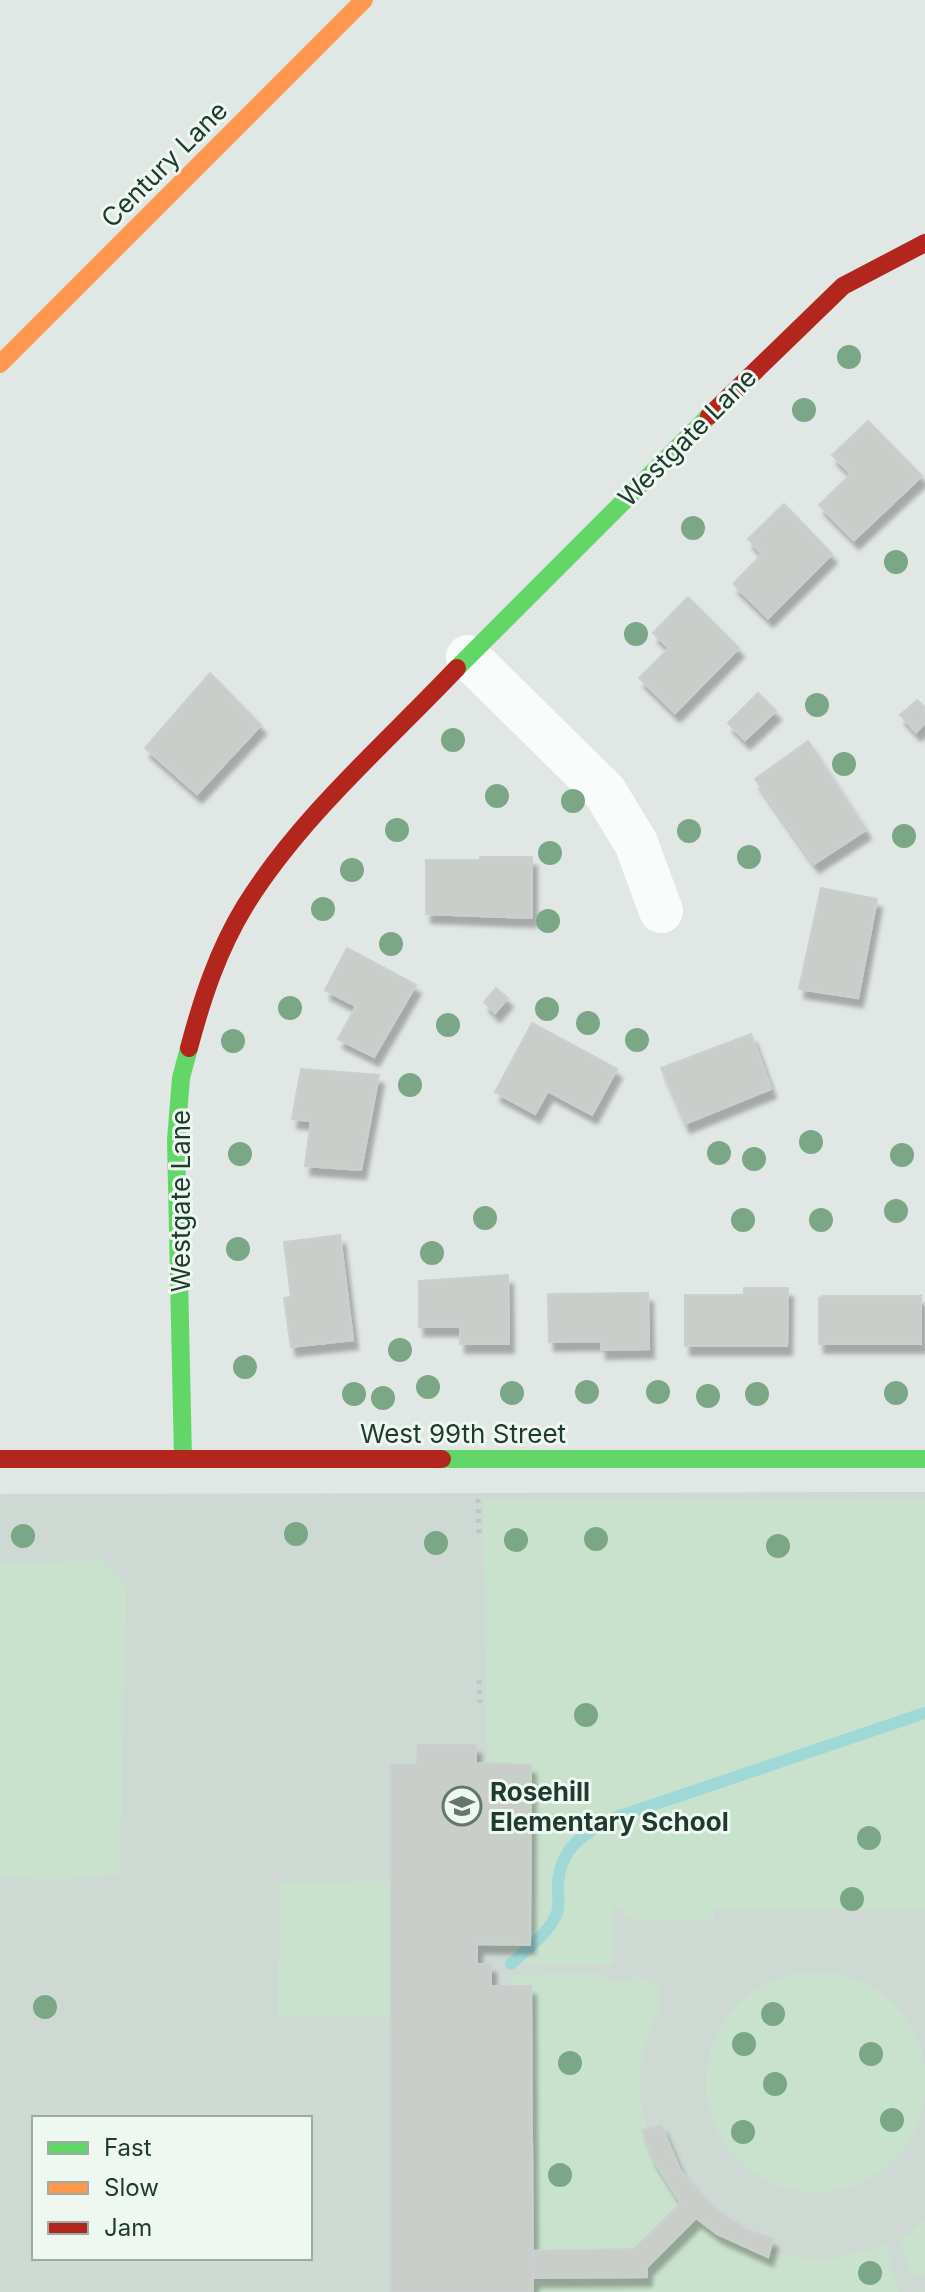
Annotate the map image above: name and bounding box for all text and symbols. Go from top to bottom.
street label: Century Lane [95,95,233,233]
street label: Westgate Lane [612,362,762,512]
street label: Westgate Lane [165,1110,196,1292]
street label: West 99th Street [360,1418,566,1449]
place label: Rosehill Elementary School [490,1776,729,1837]
school or university icon: Rosehill Elementary School [441,1785,483,1827]
legend [32,2116,312,2260]
text: Fast [104,2133,152,2162]
text: Slow [104,2173,159,2202]
text: Jam [104,2213,152,2242]

